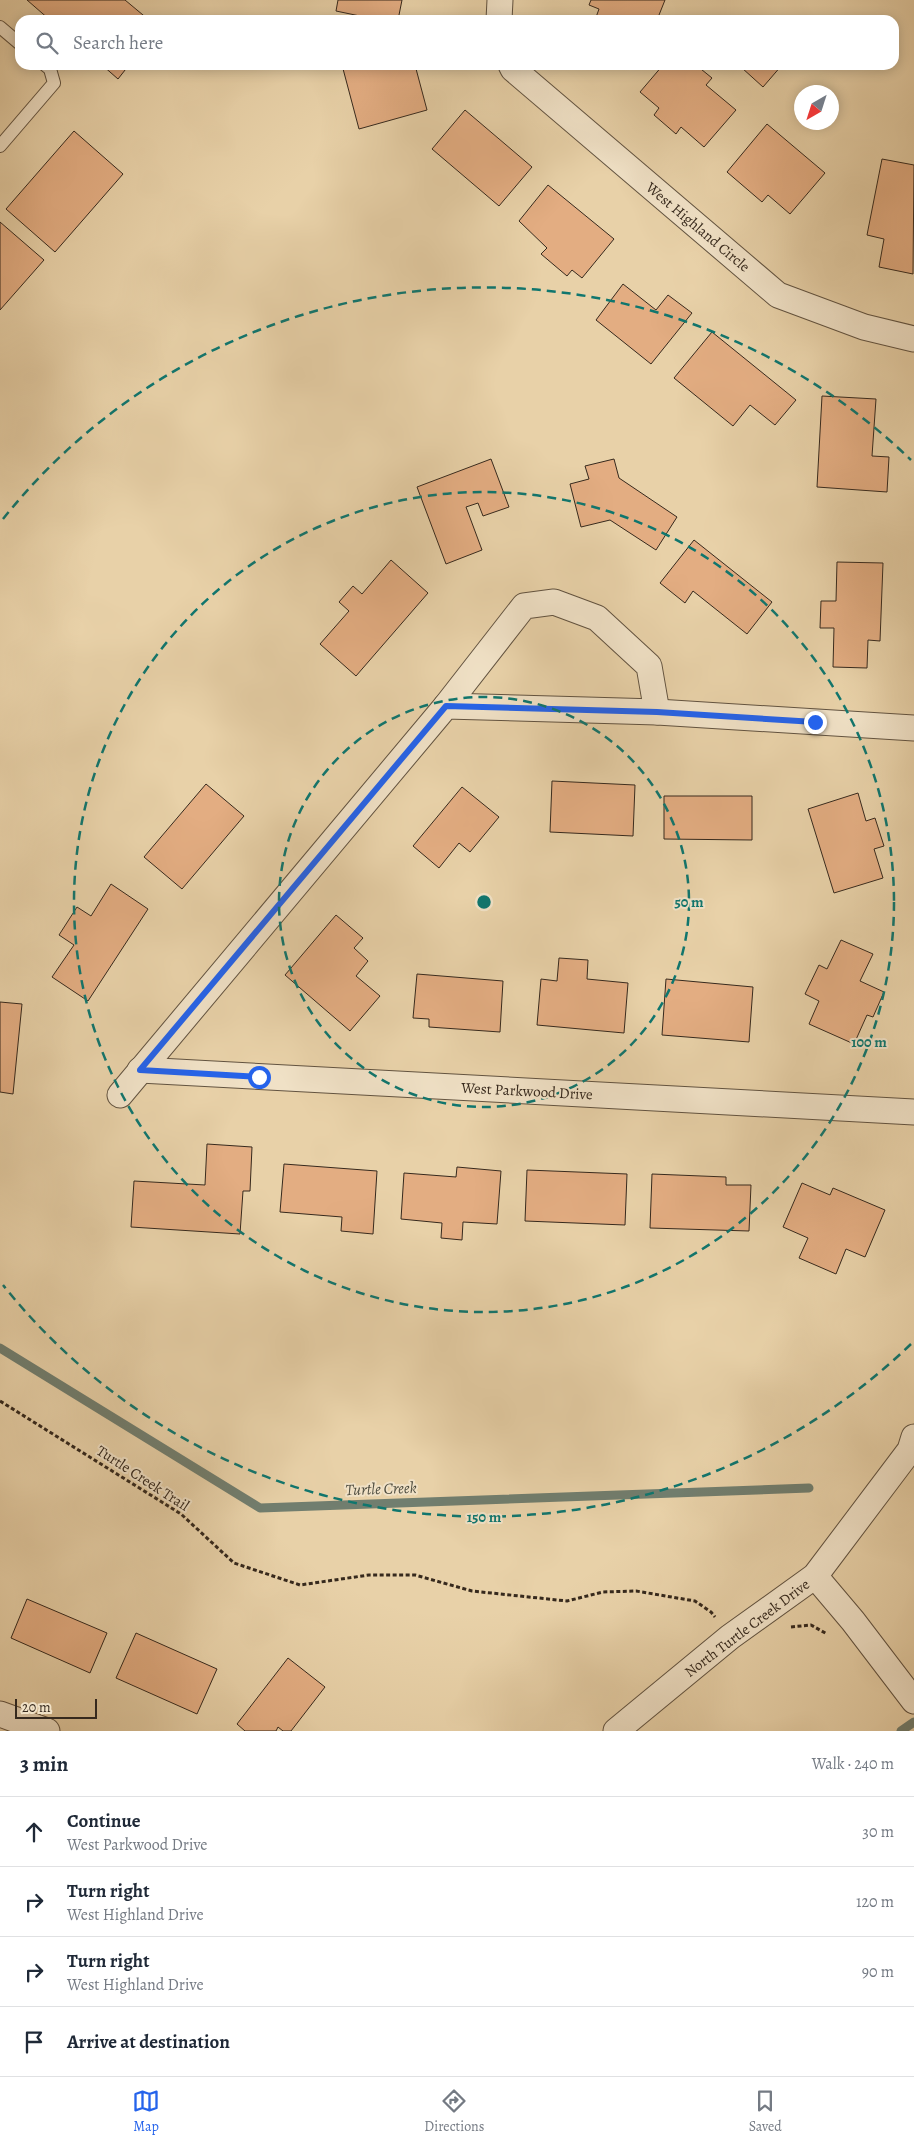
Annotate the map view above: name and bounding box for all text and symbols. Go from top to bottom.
search box [15,15,899,70]
icon: search [33,29,61,57]
text: Search here [73,30,163,56]
north arrow [794,85,839,130]
street label: West Highland Circle [641,177,754,277]
route end [804,711,827,734]
text: 50 m [674,892,704,912]
centre of rings [475,893,493,911]
text: 100 m [851,1032,887,1052]
route start [248,1066,271,1089]
street label: West Parkwood Drive [460,1078,594,1104]
street label: Turtle Creek Trail [93,1441,193,1516]
water label: Turtle Creek [345,1477,417,1501]
text: 150 m [467,1507,502,1527]
street label: North Turtle Creek Drive [680,1574,814,1682]
scale bar [15,1696,98,1719]
text: 20 m [22,1698,51,1717]
text: 3 min [20,1750,68,1778]
text: Walk · 240 m [812,1753,894,1775]
text: Continue [67,1808,141,1834]
icon: ahead [20,1818,48,1846]
text: 30 m [862,1821,894,1843]
text: West Parkwood Drive [67,1834,207,1856]
text: Turn right [67,1878,149,1904]
icon: right [20,1888,48,1916]
text: 120 m [856,1891,894,1913]
text: West Highland Drive [67,1904,204,1926]
text: Turn right [67,1948,149,1974]
icon: right [20,1958,48,1986]
text: 90 m [862,1961,894,1983]
text: West Highland Drive [67,1974,204,1996]
icon: arrive [20,2028,48,2056]
text: Arrive at destination [67,2029,230,2055]
tab: Map [132,2087,160,2136]
tab: Directions [424,2087,484,2136]
tab: Saved [749,2087,782,2136]

